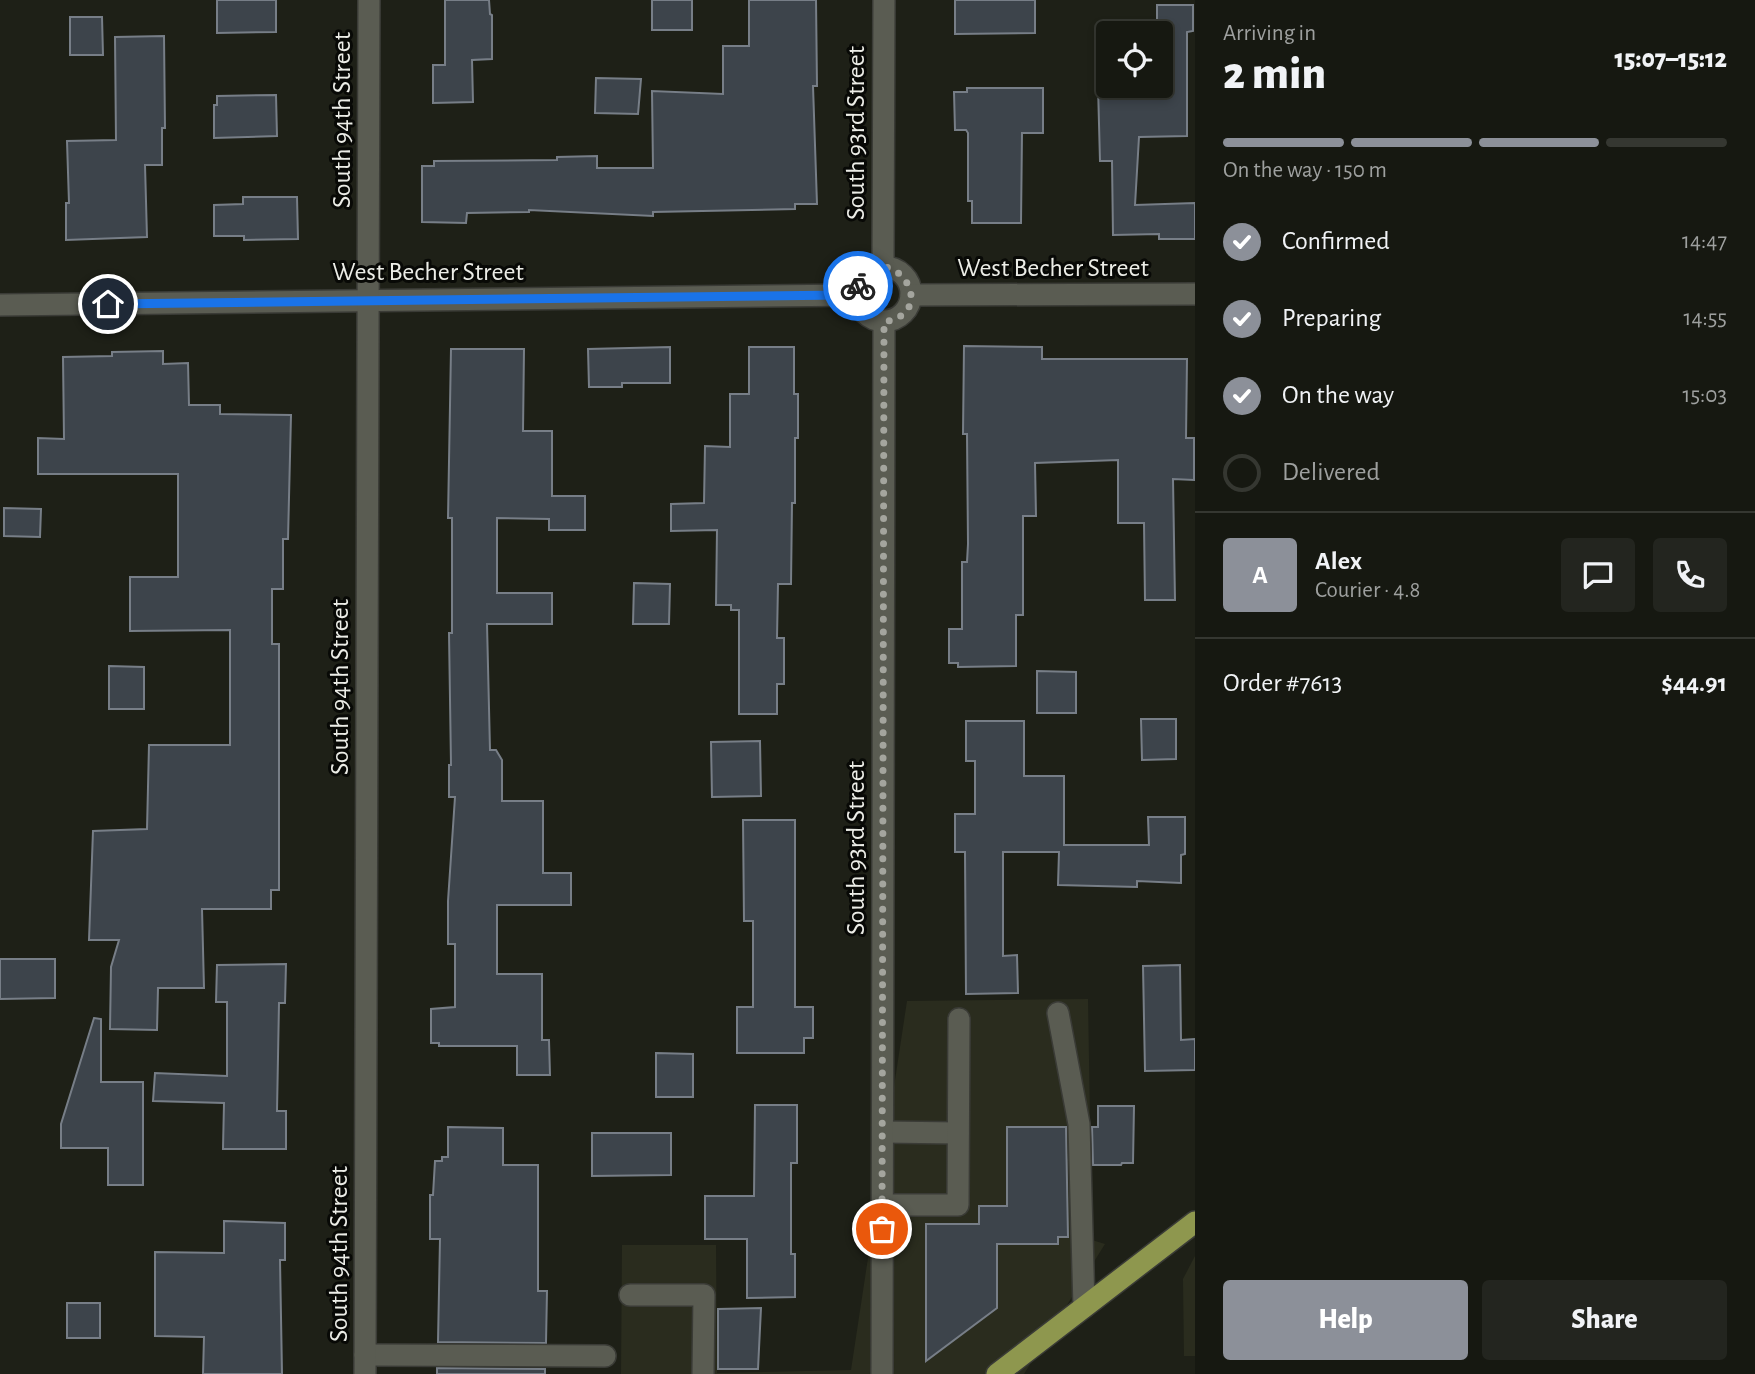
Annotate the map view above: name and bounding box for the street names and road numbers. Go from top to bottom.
street label: South 94th Street [329,32,355,208]
street label: South 93rd Street [843,46,869,220]
street label: West Becher Street [957,255,1149,281]
street label: West Becher Street [332,259,524,285]
street label: South 94th Street [327,599,353,775]
street label: South 93rd Street [843,761,869,935]
street label: South 94th Street [326,1166,352,1342]

